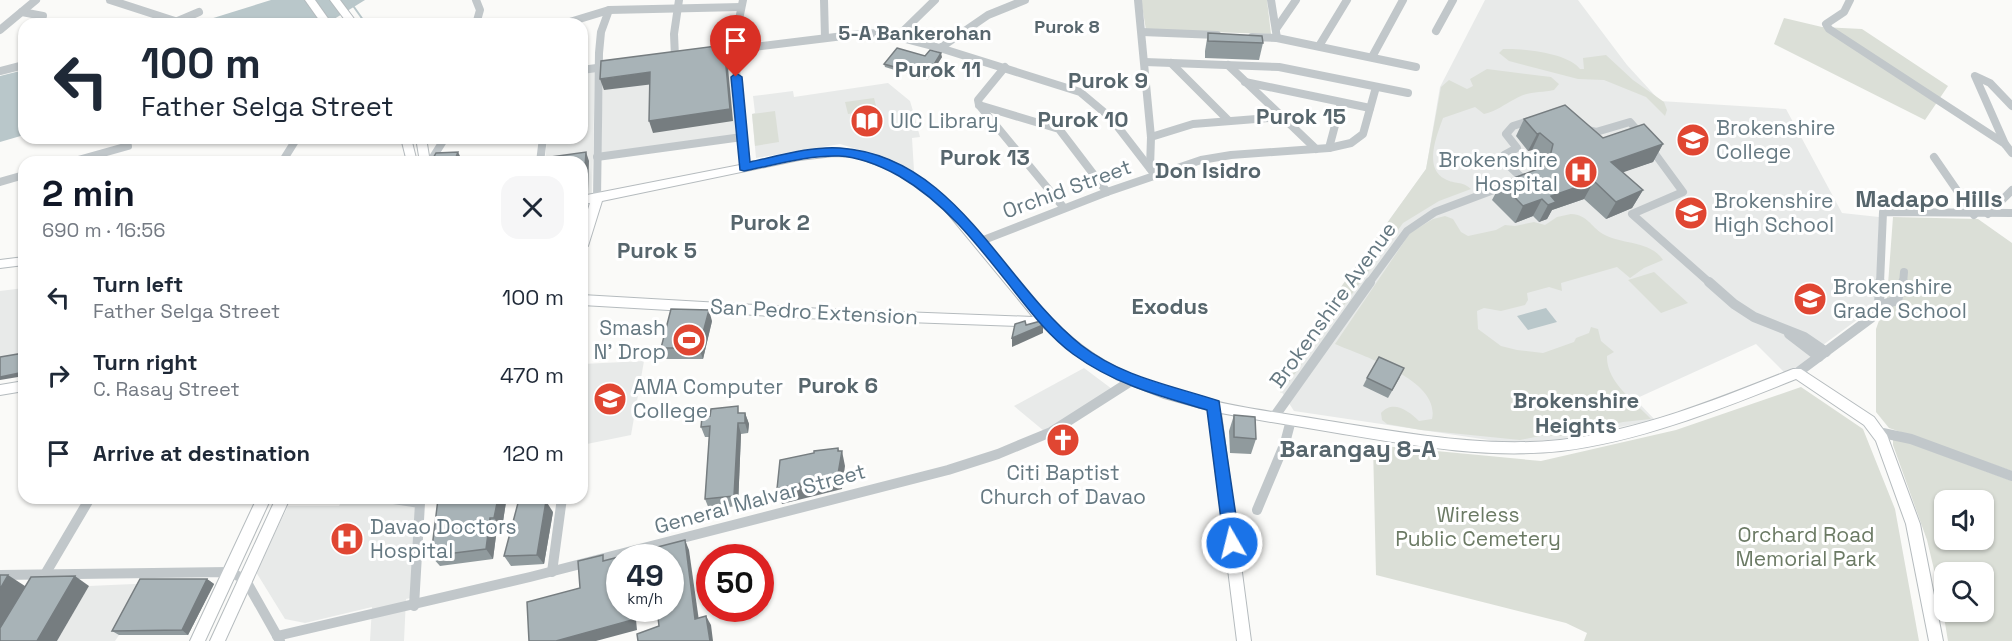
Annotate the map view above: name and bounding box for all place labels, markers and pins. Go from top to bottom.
pin [710,15,761,77]
library icon: UIC Library [849,103,885,139]
place label: UIC Library [890,107,999,134]
place label: Brokenshire College [1716,114,1836,165]
school or university icon: Brokenshire College [1675,122,1711,158]
place label: Brokenshire Hospital [1438,146,1558,197]
hospital icon: Brokenshire Hospital [1563,154,1599,190]
place label: Brokenshire High School [1714,187,1834,238]
school or university icon: Brokenshire High School [1673,195,1709,231]
place label: Brokenshire Grade School [1833,273,1967,324]
school or university icon: Brokenshire Grade School [1792,281,1828,317]
place label: Smash N' Drop [593,314,666,365]
sports icon: Smash N' Drop [671,322,707,358]
place label: AMA Computer College [633,373,783,424]
school or university icon: AMA Computer College [592,381,628,417]
church icon: Citi Baptist Church of Davao [1045,422,1081,458]
place label: Citi Baptist Church of Davao [980,459,1146,510]
place label: Davao Doctors Hospital [370,513,517,564]
hospital icon: Davao Doctors Hospital [329,521,365,557]

